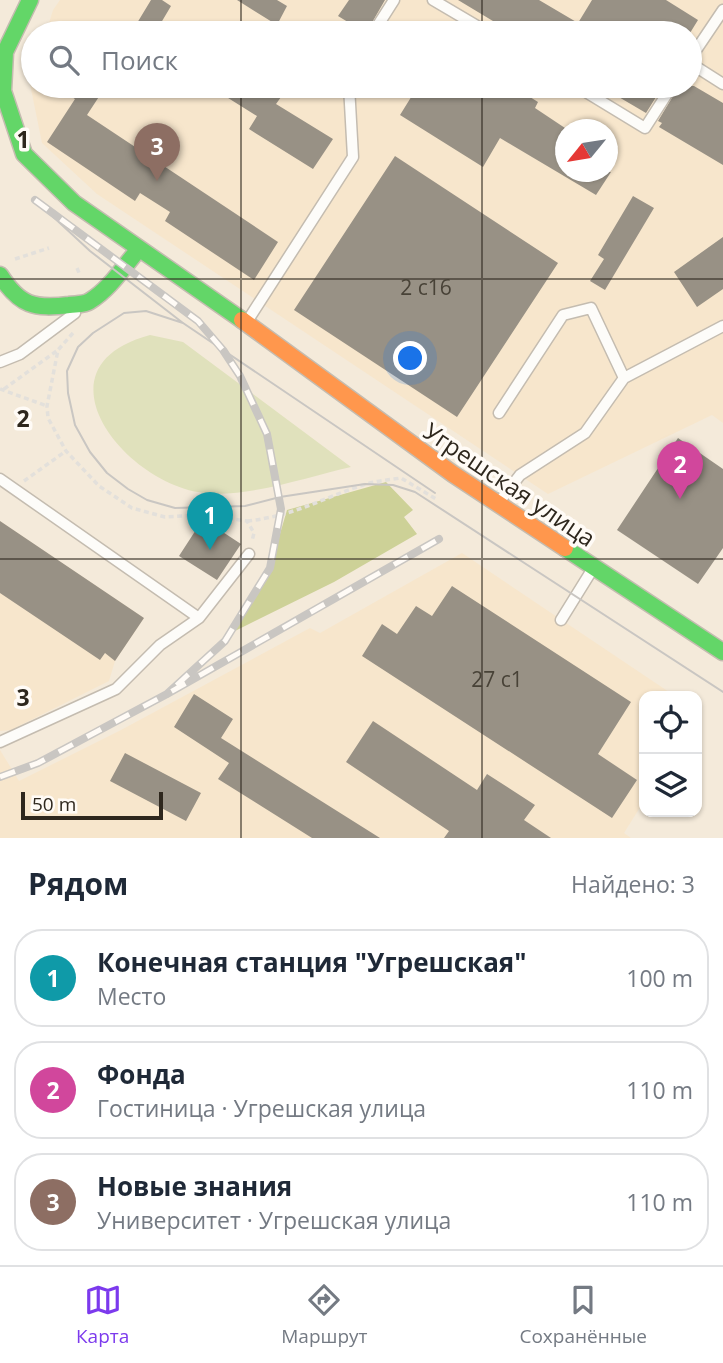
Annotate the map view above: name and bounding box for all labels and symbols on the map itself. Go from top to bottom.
north arrow [555,119,618,182]
text: 1 [16,123,30,155]
pin: 3 [134,123,180,181]
house number: 2 с16 [400,273,452,301]
your location [393,341,427,375]
text: 2 [16,402,30,434]
street label: Угрешская улица [418,414,602,554]
pin: 2 [657,441,703,499]
pin: 1 [187,492,233,550]
house number: 27 с1 [471,665,523,693]
text: 3 [16,681,30,713]
scale bar [21,789,163,821]

